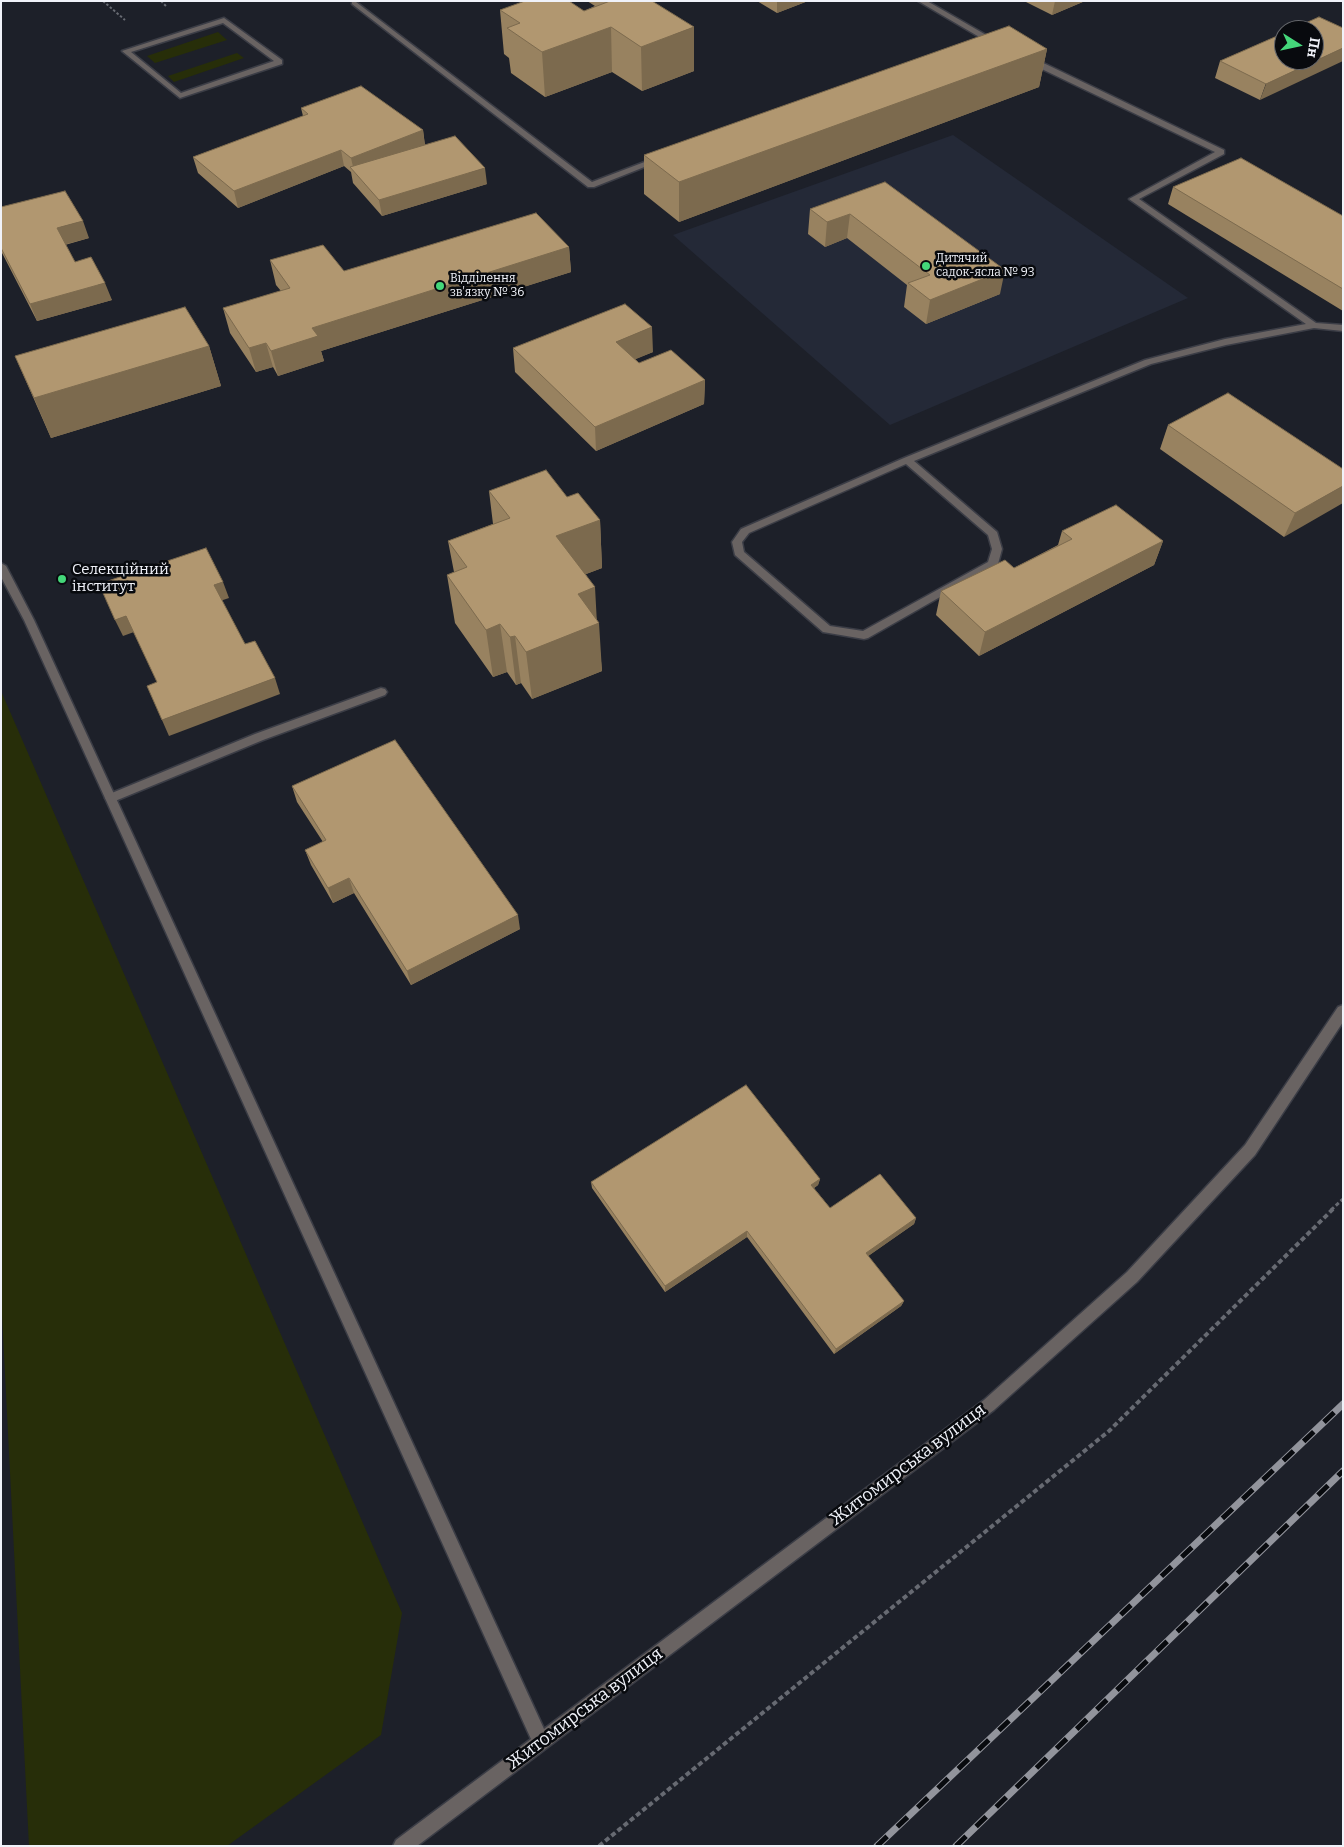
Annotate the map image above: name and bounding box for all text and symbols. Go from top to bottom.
north arrow [1274,20,1324,70]
text: Пн [1303,36,1323,59]
place label: Дитячий садок-ясла № 93 [936,252,1035,280]
marker: Дитячий садок-ясла № 93 [920,260,932,272]
place label: Відділення зв'язку № 36 [450,272,524,300]
marker: Відділення зв'язку № 36 [434,280,446,292]
place label: Селекційний інститут [72,561,169,596]
marker: Селекційний інститут [56,573,68,585]
street label: Житомирська вулиця [826,1399,990,1531]
street label: Житомирська вулиця [503,1643,667,1775]

